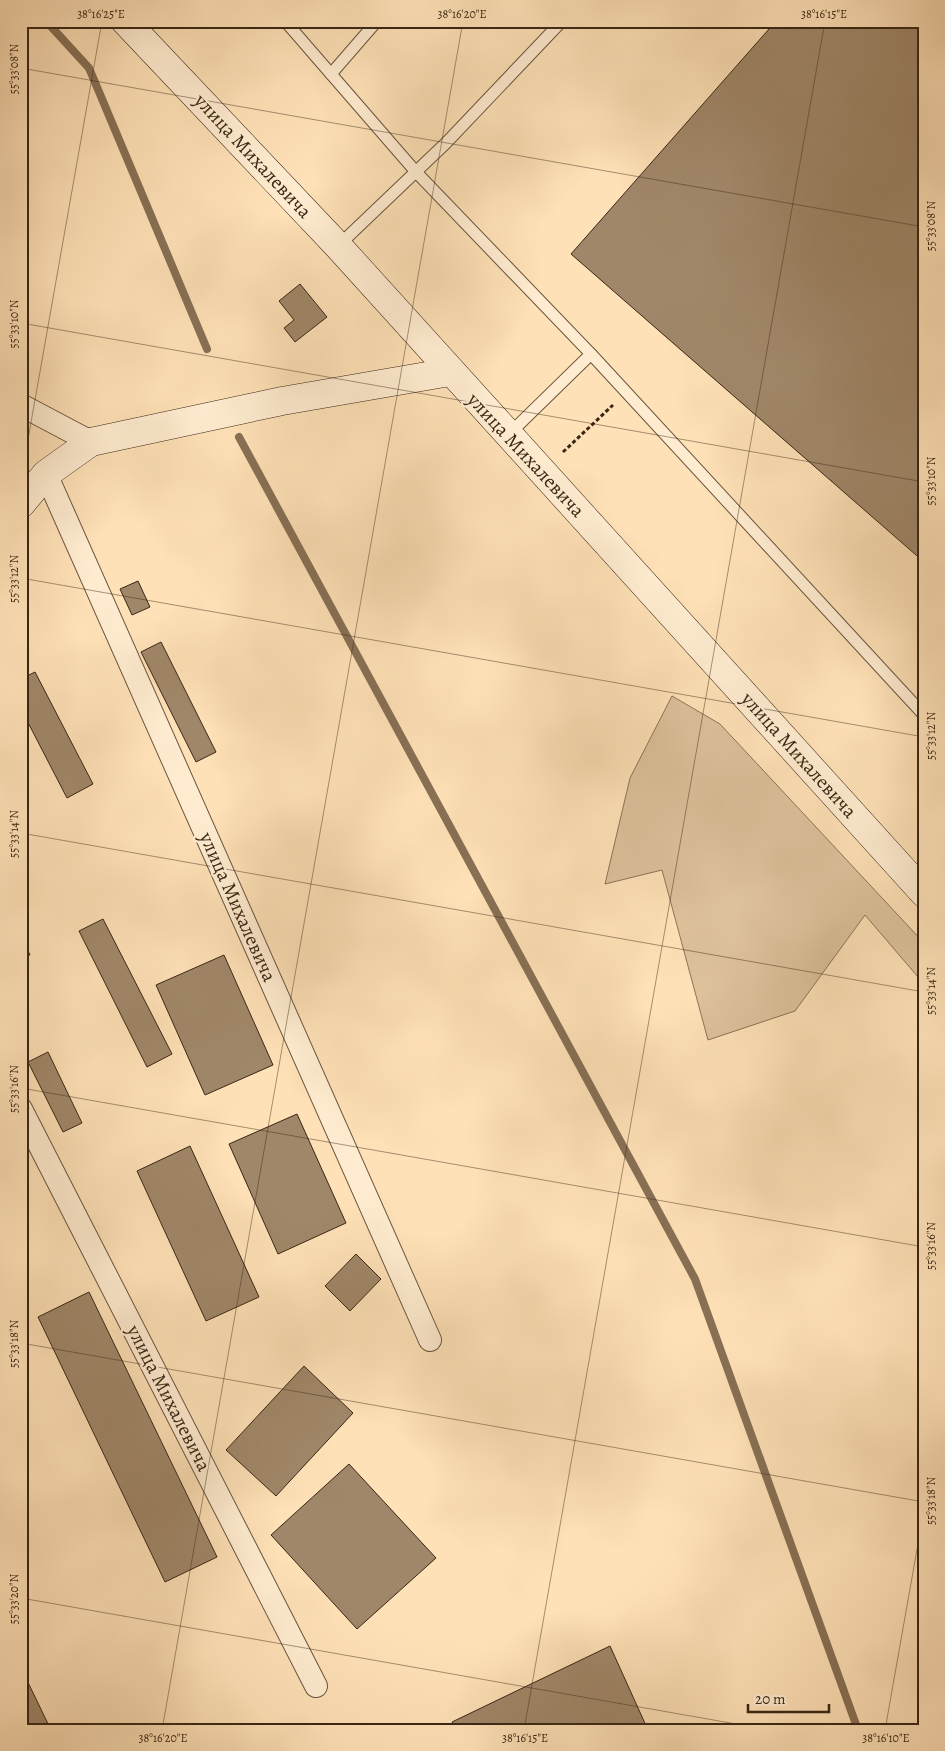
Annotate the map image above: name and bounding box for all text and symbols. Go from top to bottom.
text: 38°16'25"E [77,6,125,22]
text: 38°16'20"E [438,6,486,22]
text: 38°16'15"E [801,6,847,22]
text: 55°33'08"N [6,43,22,94]
street label: улица Михалевича [187,87,318,225]
text: 55°33'08"N [923,200,939,251]
text: 55°33'10"N [6,299,22,348]
street label: улица Михалевича [460,386,591,524]
text: 55°33'10"N [923,456,939,505]
text: 55°33'12"N [6,555,22,603]
street label: улица Михалевича [734,685,863,825]
text: 55°33'12"N [923,712,939,760]
text: 55°33'14"N [6,810,22,858]
street label: улица Михалевича [192,827,283,987]
text: 55°33'14"N [923,967,939,1015]
text: 55°33'16"N [6,1065,22,1113]
text: 55°33'16"N [923,1222,939,1270]
street label: улица Михалевича [120,1319,218,1477]
text: 55°33'18"N [6,1320,22,1368]
text: 55°33'18"N [923,1477,939,1525]
text: 55°33'20"N [6,1573,22,1624]
scale bar [748,1681,829,1713]
text: 20 m [755,1689,786,1709]
text: 38°16'20"E [139,1730,187,1746]
text: 38°16'15"E [502,1730,548,1746]
text: 38°16'10"E [862,1730,910,1746]

